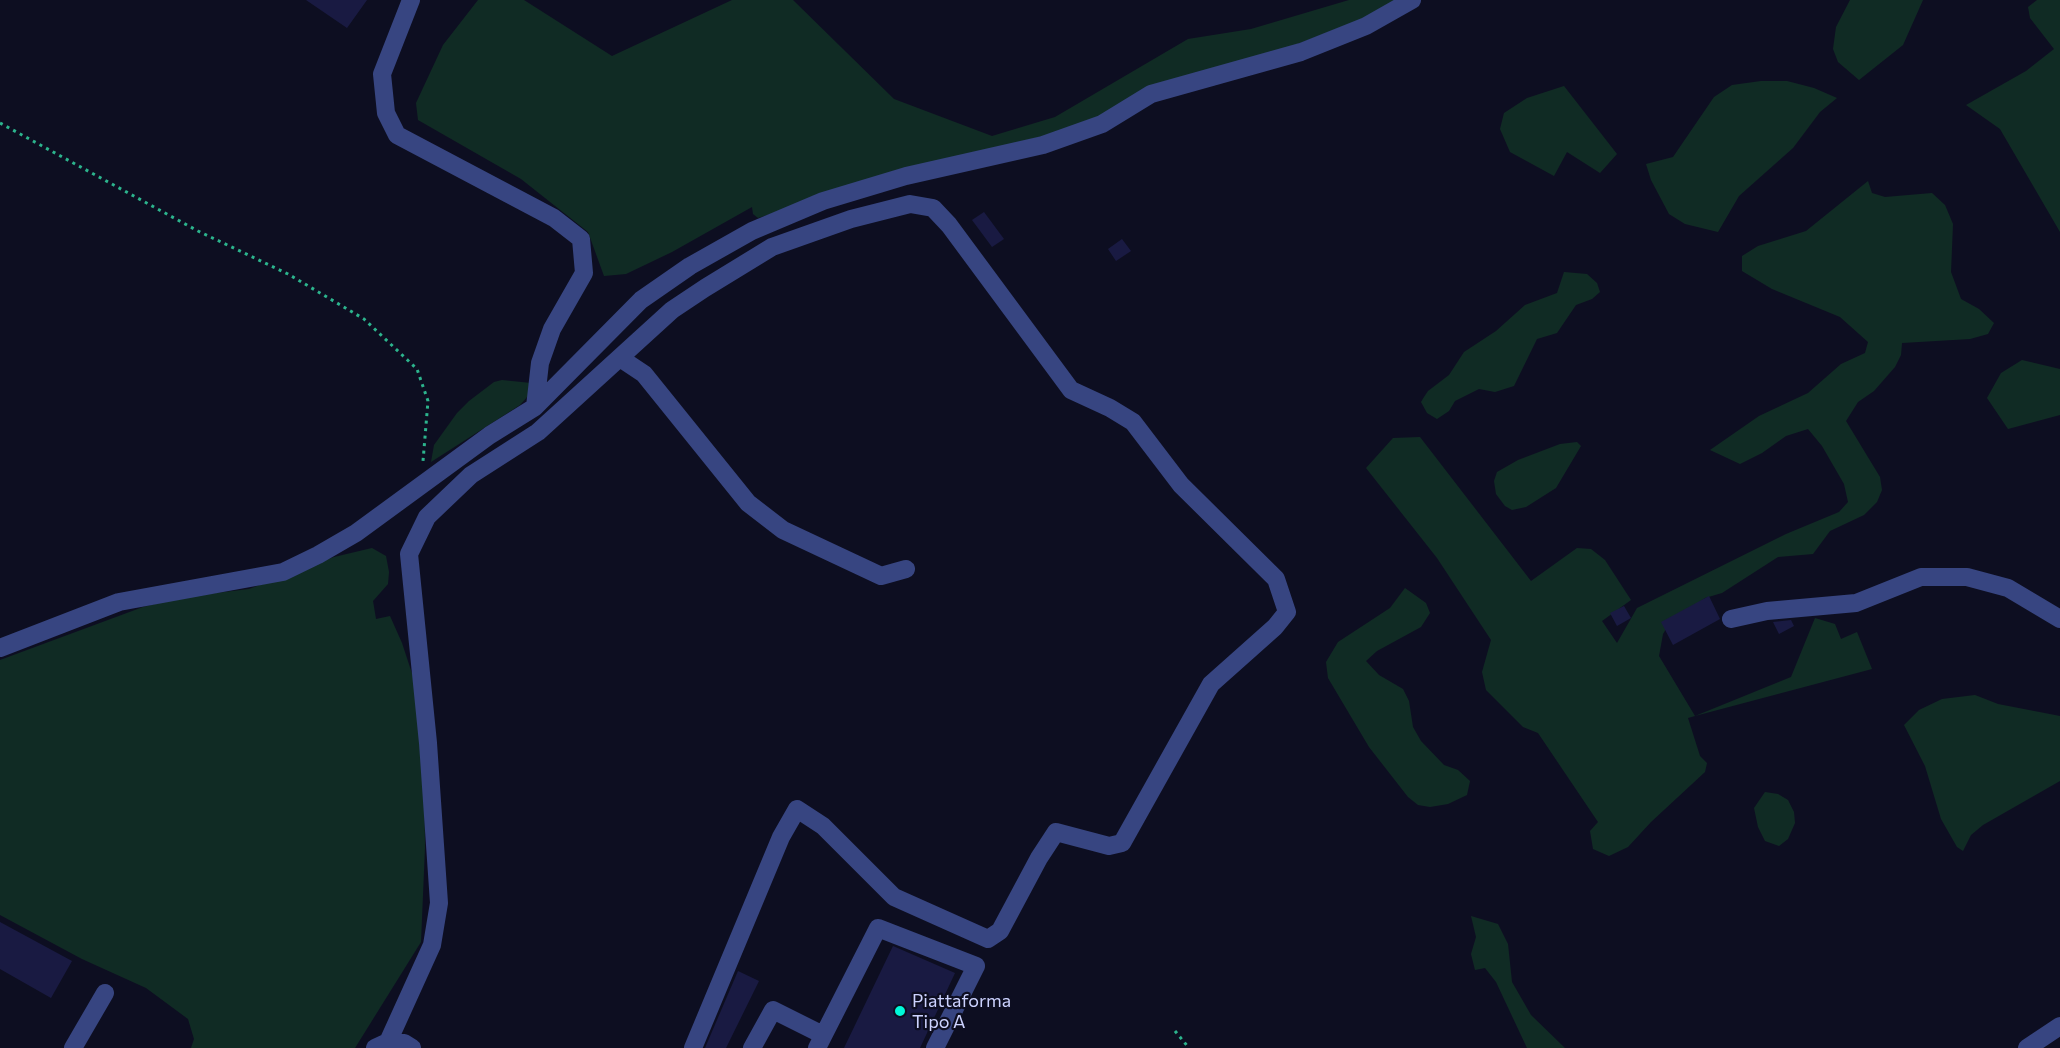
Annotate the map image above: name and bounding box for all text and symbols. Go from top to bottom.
place label: Piattaforma Tipo A [912,990,1011,1032]
marker: Piattaforma Tipo A [893,1004,907,1018]

